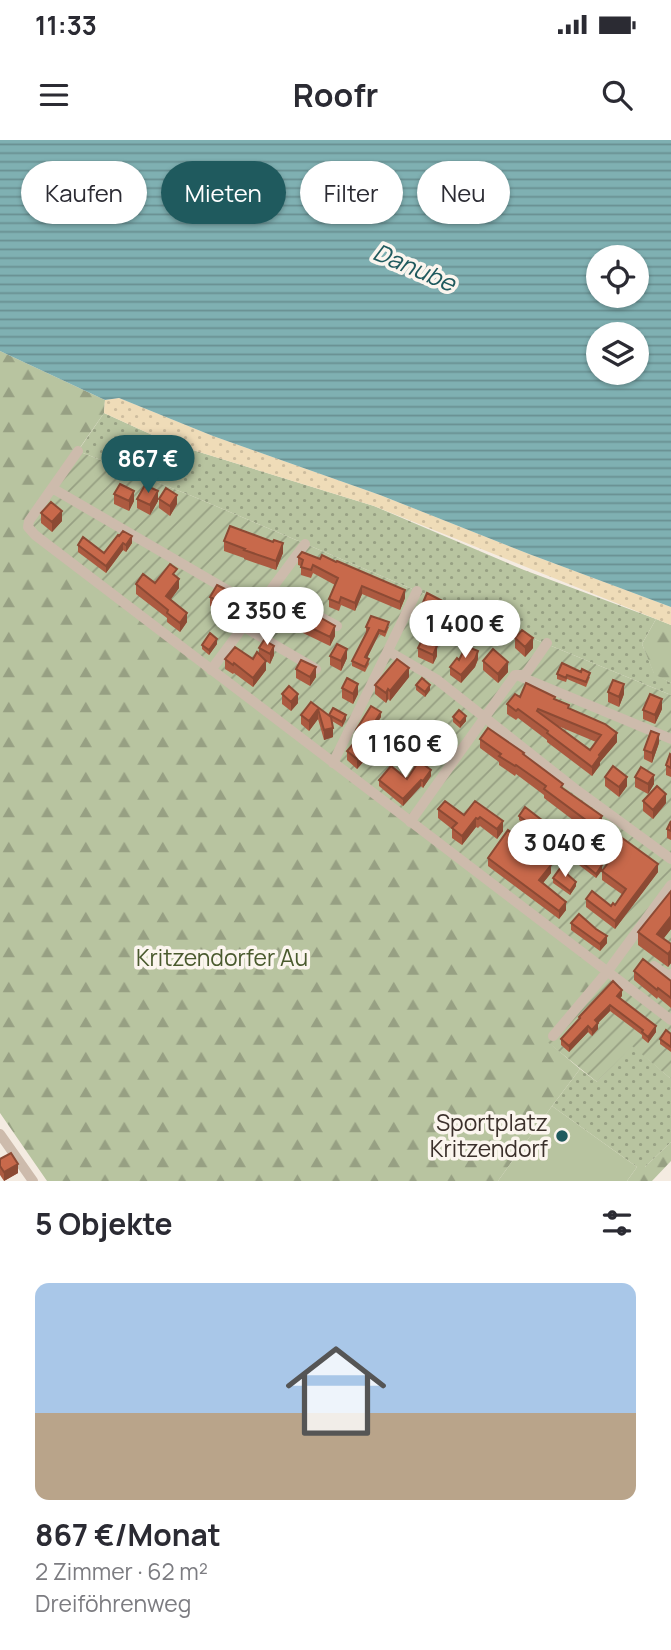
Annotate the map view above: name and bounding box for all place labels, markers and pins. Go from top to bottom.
pin: 867 € [99,436,197,495]
pin: 2 350 € [202,588,332,647]
pin: 1 400 € [400,601,530,660]
pin: 1 160 € [340,720,470,780]
pin: 3 040 € [500,820,630,879]
place label: Sportplatz Kritzendorf [430,1106,548,1164]
marker: Sportplatz Kritzendorf [554,1128,570,1144]

